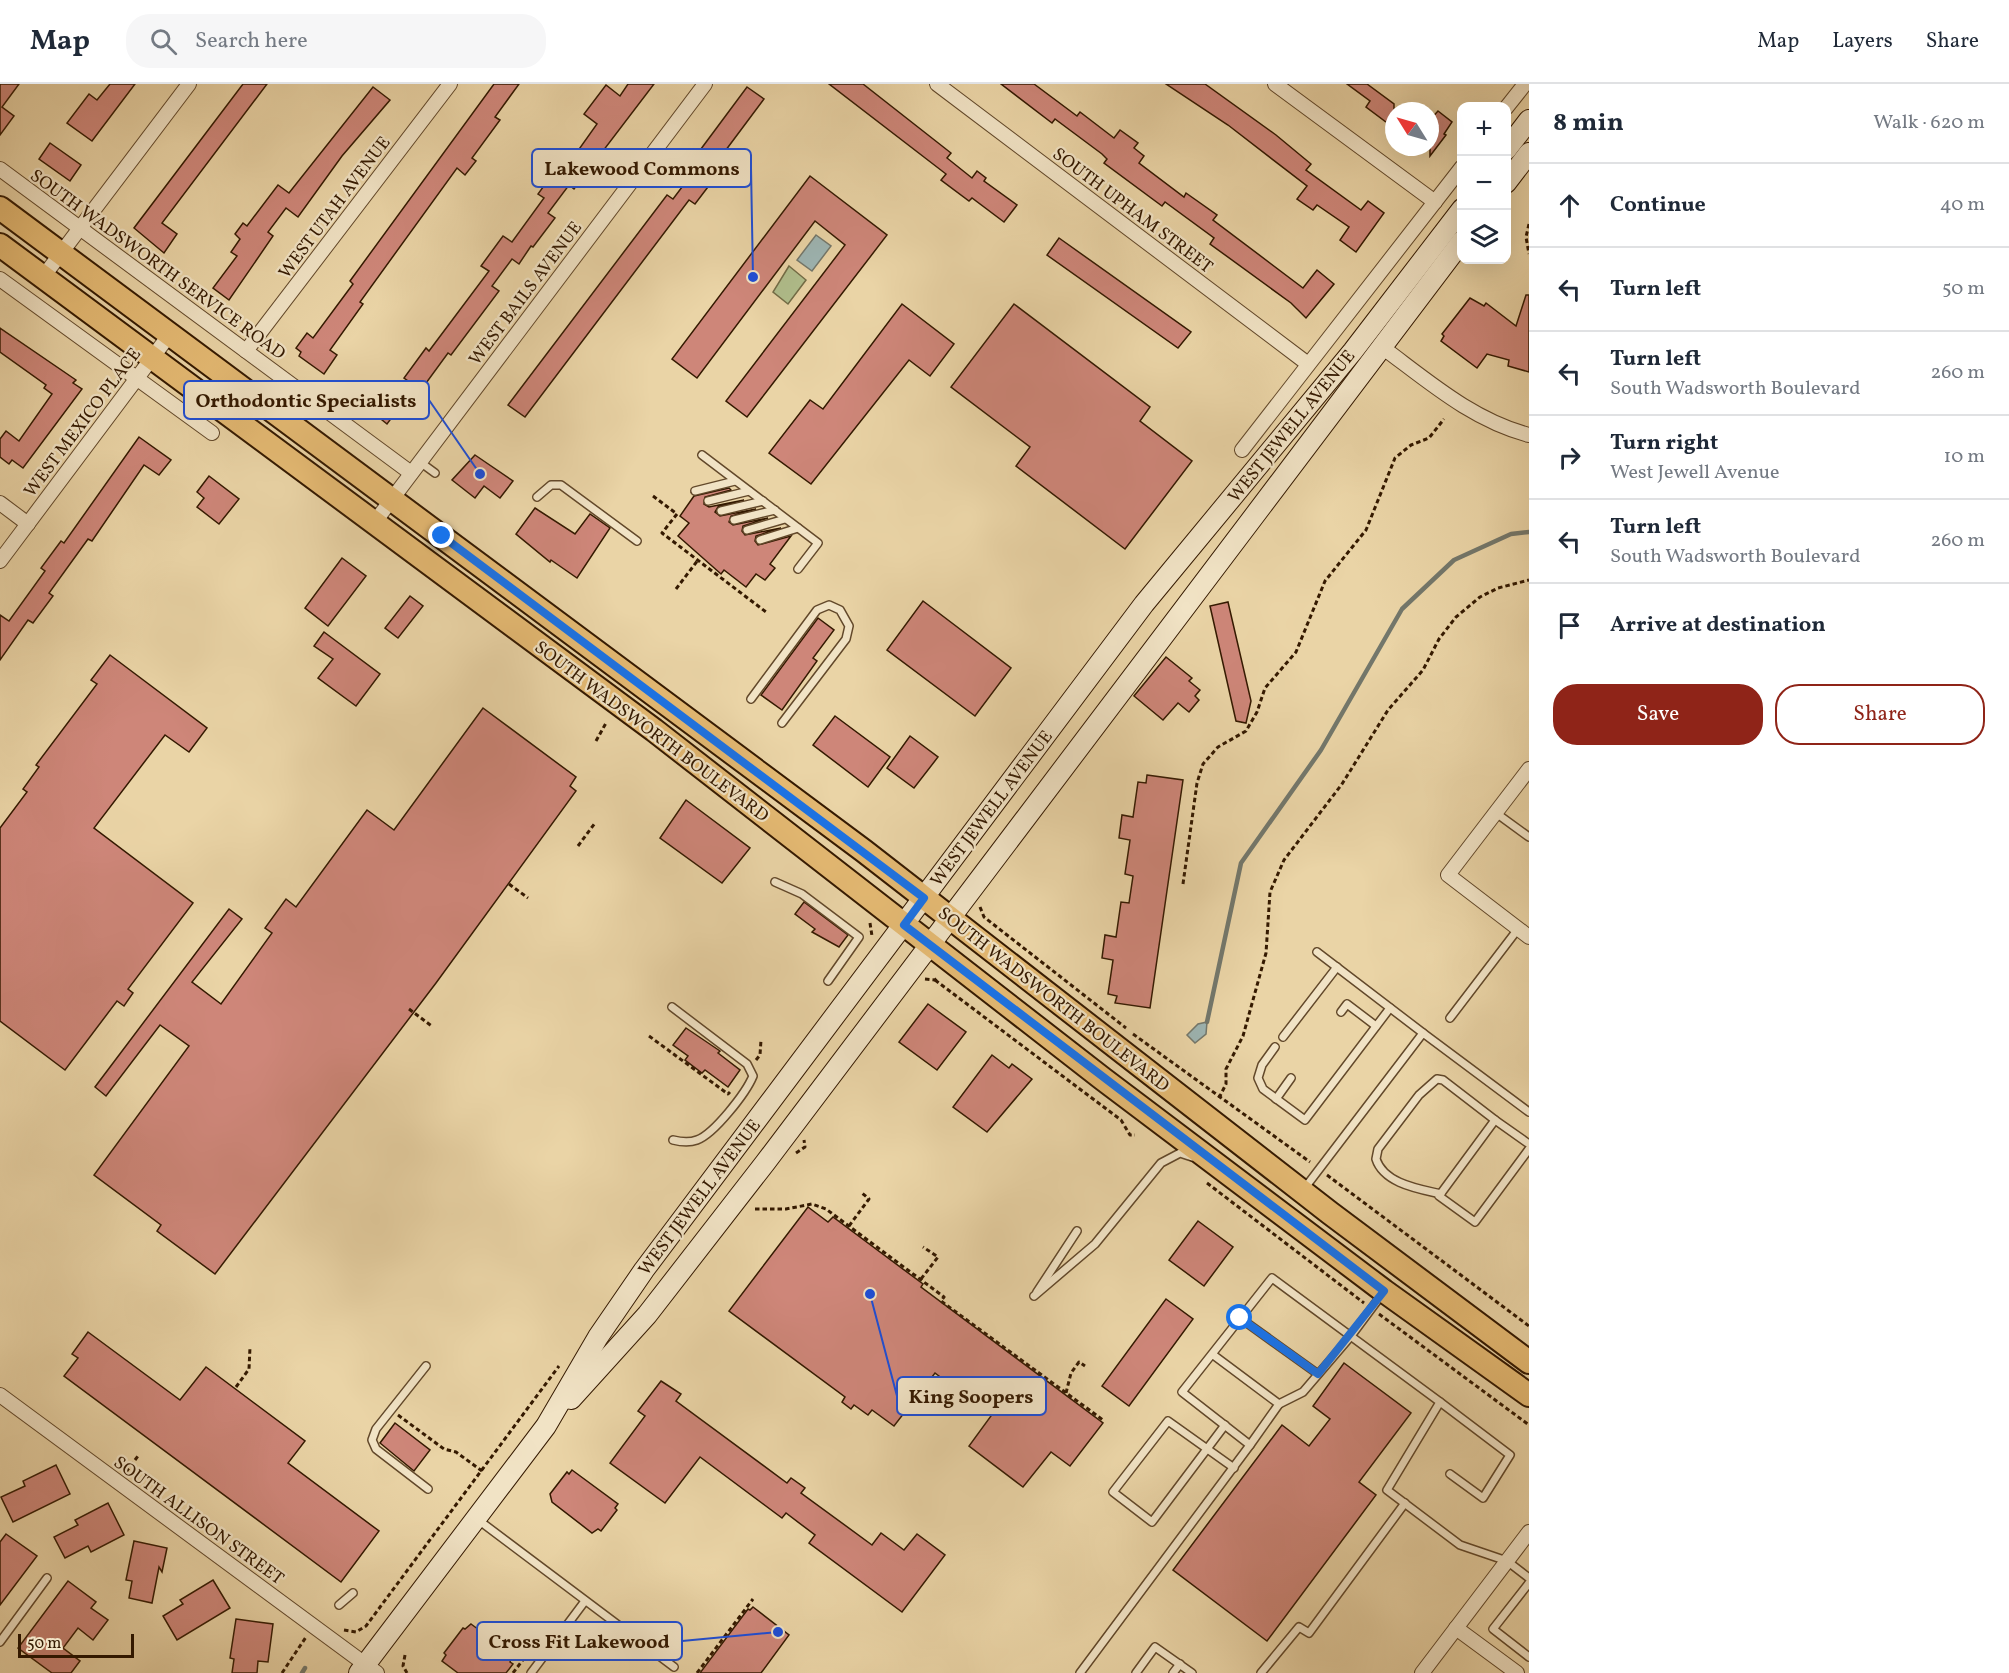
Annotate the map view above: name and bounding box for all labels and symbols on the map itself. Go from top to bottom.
north arrow [1385,102,1439,156]
street label: WEST UTAH AVENUE [273,131,397,284]
street label: SOUTH UPHAM STREET [1047,143,1218,280]
callout: Lakewood Commons [532,149,751,187]
text: Lakewood Commons [544,156,740,184]
street label: SOUTH WADSWORTH SERVICE ROAD [24,164,290,367]
street label: WEST BAILS AVENUE [464,217,589,371]
street label: WEST MEXICO PLACE [19,343,148,503]
street label: WEST JEWELL AVENUE [1223,345,1362,509]
callout: Orthodontic Specialists [184,381,429,419]
text: Orthodontic Specialists [195,388,417,416]
route end [428,522,454,548]
street label: SOUTH WADSWORTH BOULEVARD [529,636,774,829]
street label: WEST JEWELL AVENUE [925,725,1059,892]
street label: SOUTH WADSWORTH BOULEVARD [932,902,1174,1099]
street label: WEST JEWELL AVENUE [633,1114,767,1281]
route start [1226,1304,1252,1330]
callout: King Soopers [897,1377,1046,1415]
text: King Soopers [908,1384,1034,1412]
street label: SOUTH ALLISON STREET [108,1451,289,1592]
callout: Cross Fit Lakewood [477,1622,682,1660]
text: Cross Fit Lakewood [488,1629,670,1657]
scale bar [18,1631,134,1658]

